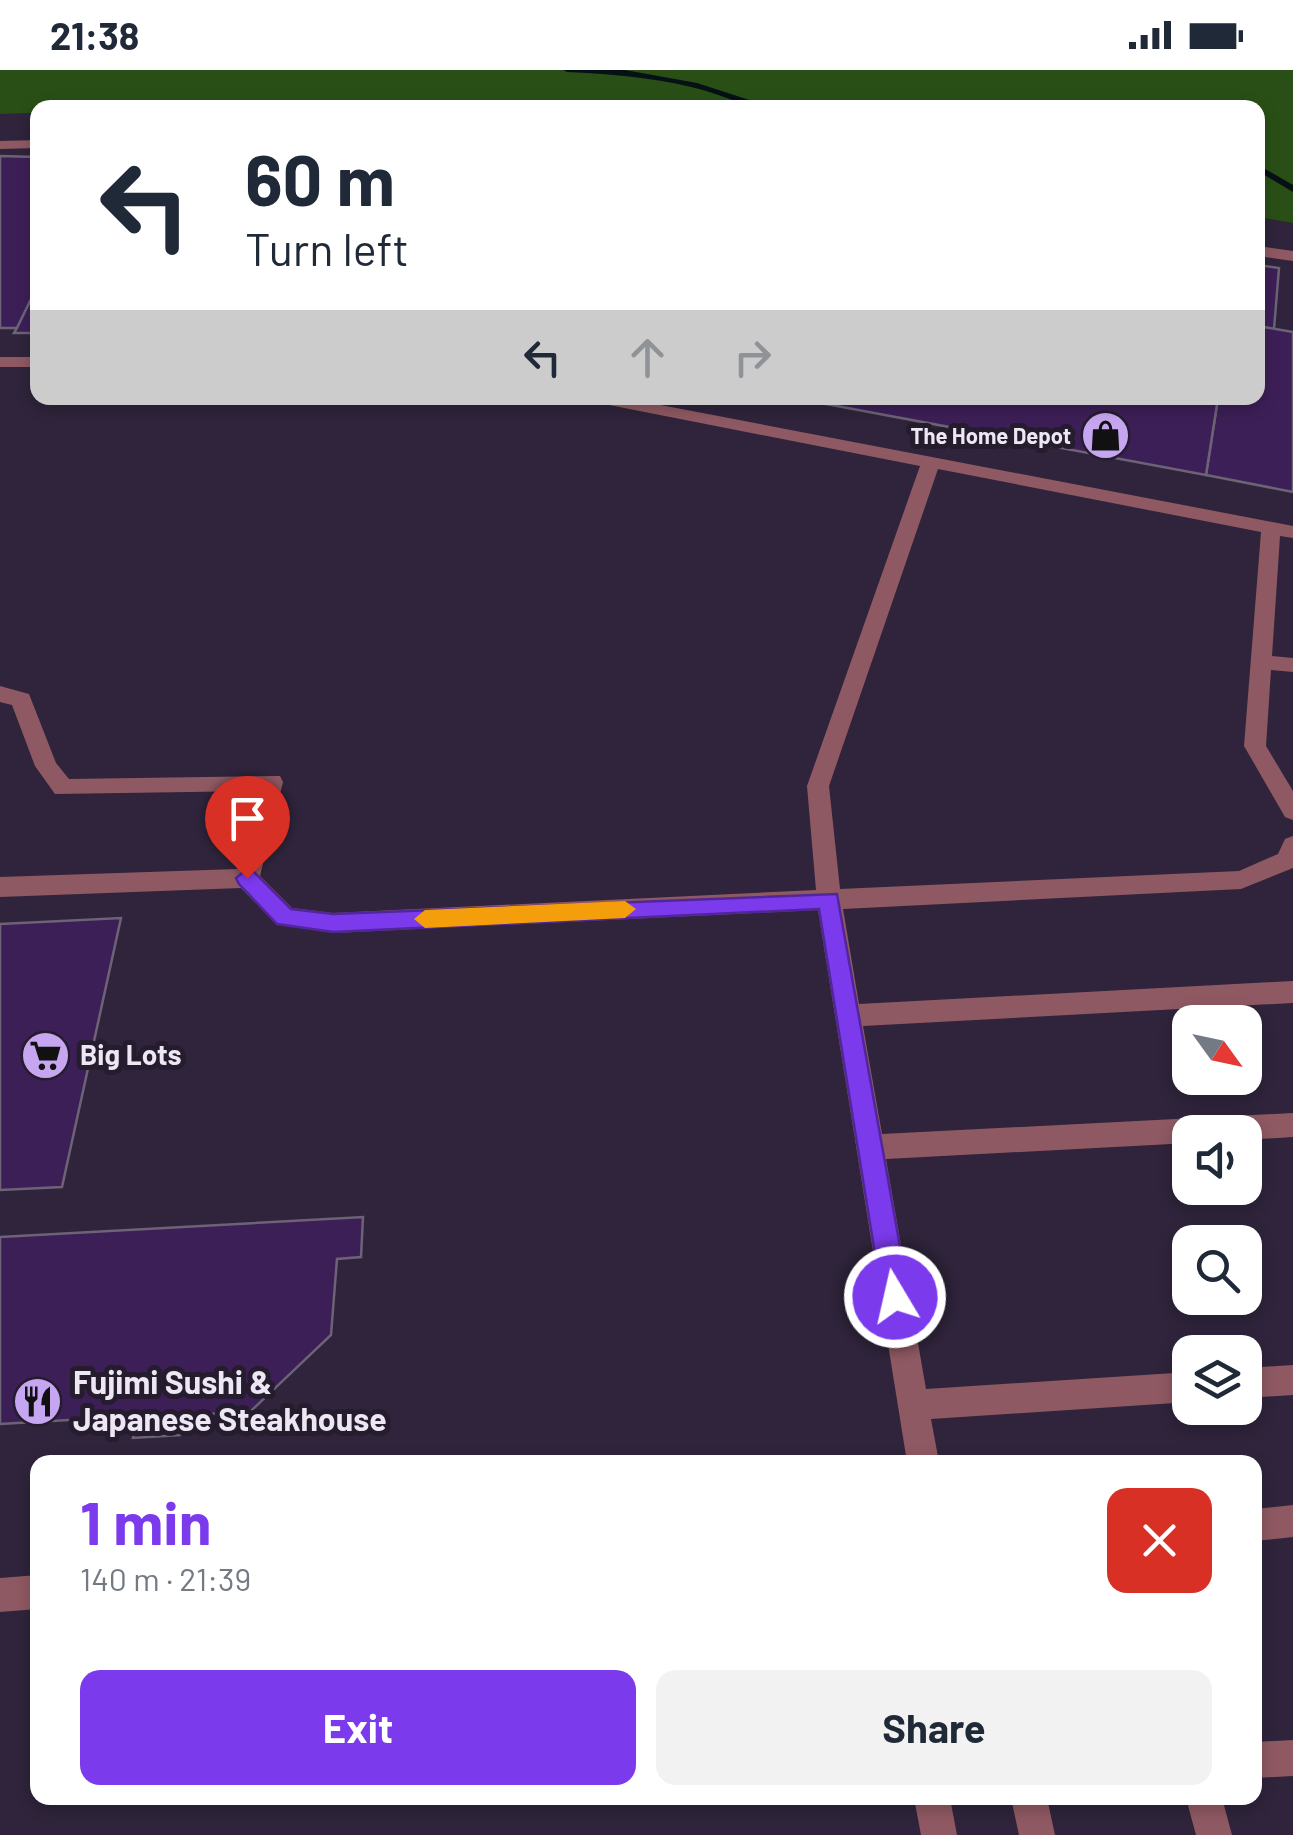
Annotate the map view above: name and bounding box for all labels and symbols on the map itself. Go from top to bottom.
shop icon: The Home Depot [1080,410,1132,462]
place label: The Home Depot [911,422,1071,448]
pin [205,776,290,879]
north arrow [1172,1005,1262,1095]
supermarket icon: Big Lots [19,1029,71,1081]
place label: Big Lots [80,1037,182,1071]
position arrow [843,1245,947,1349]
place label: Fujimi Sushi & Japanese Steakhouse [73,1362,387,1437]
restaurant icon: Fujimi Sushi & Japanese Steakhouse [12,1375,64,1427]

